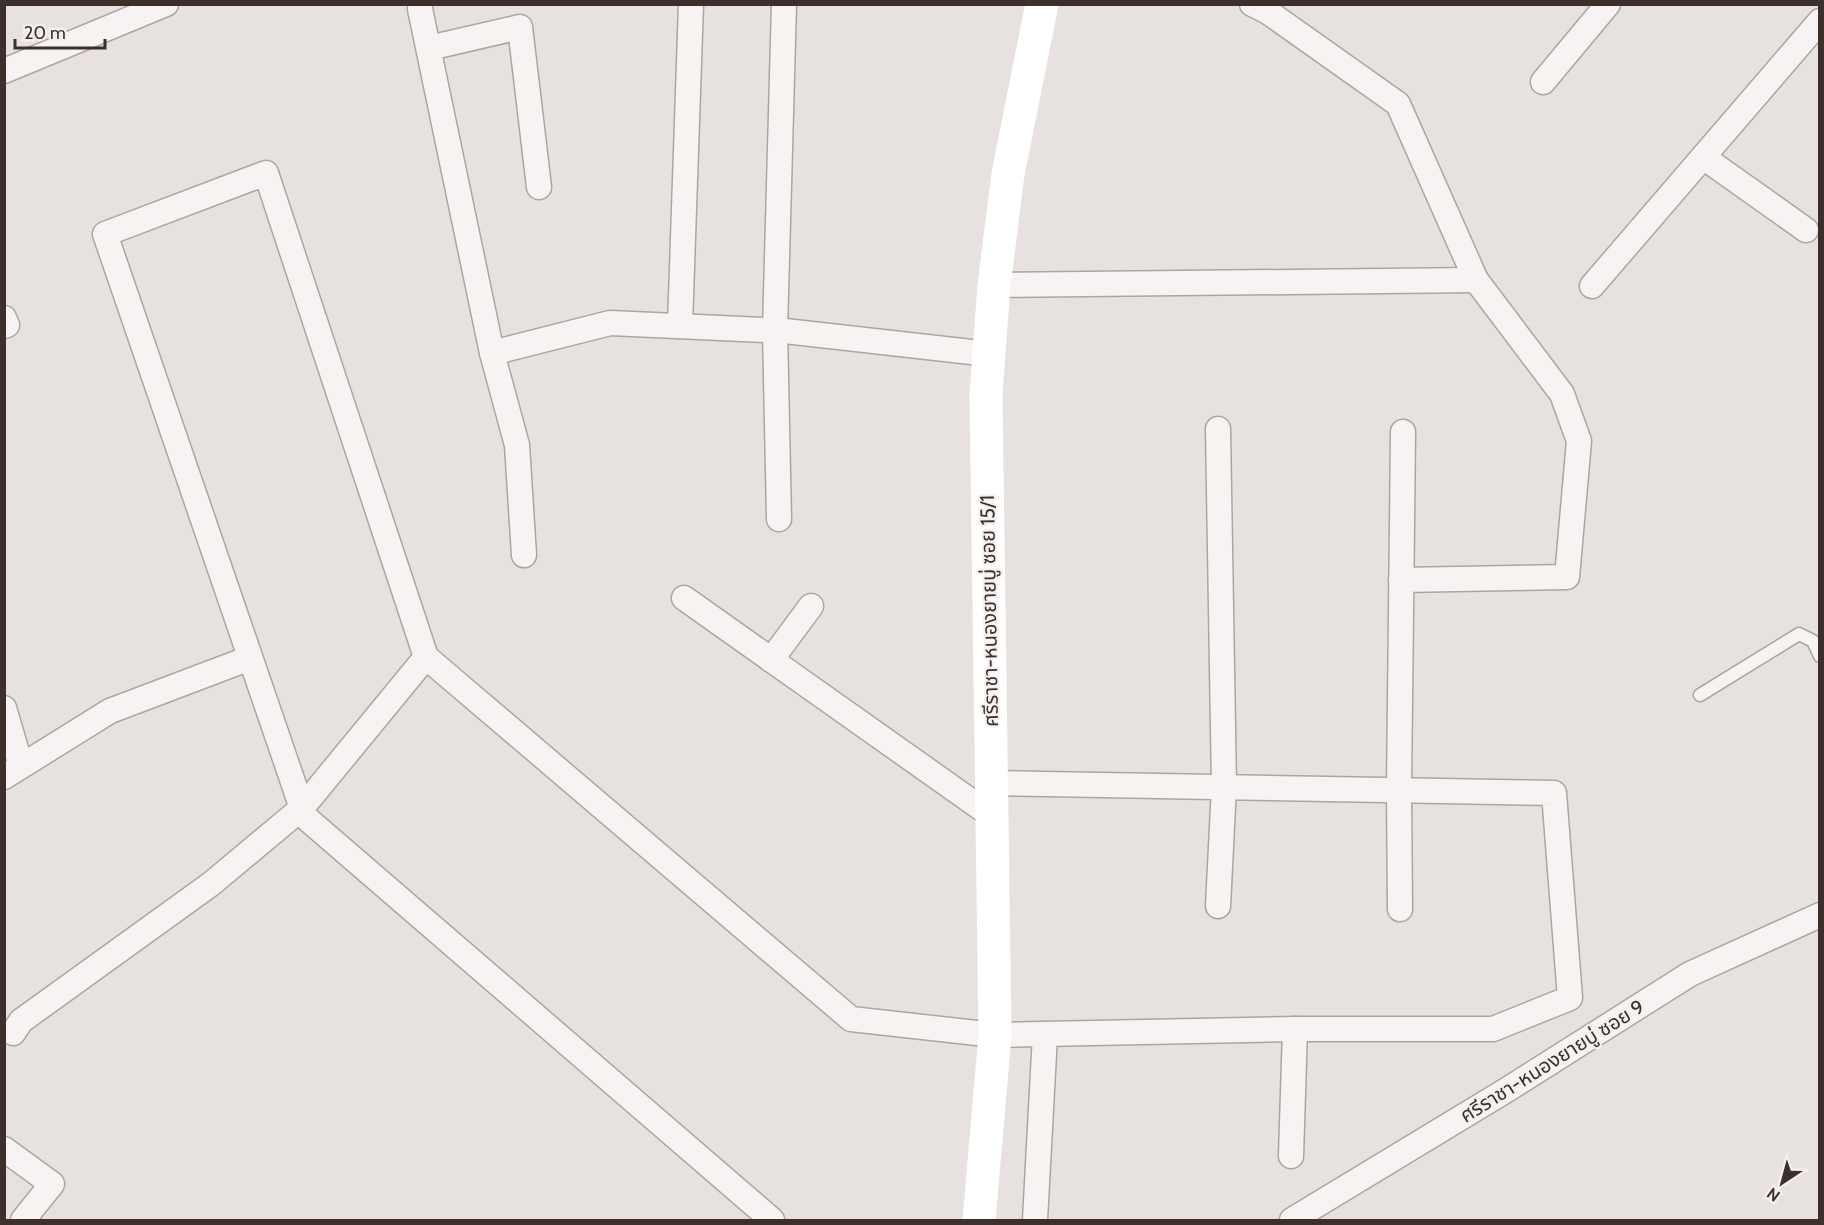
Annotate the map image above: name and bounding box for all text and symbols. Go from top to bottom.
scale bar [15,12,105,50]
text: 20 m [24,22,66,44]
street label: ศรีราชา-หนองยายบู่ ซอย 15/1 [975,495,1004,727]
street label: ศรีราชา-หนองยายบู่ ซอย 9 [1455,994,1649,1128]
north arrow [1752,1153,1812,1213]
text: N [1763,1184,1784,1206]

